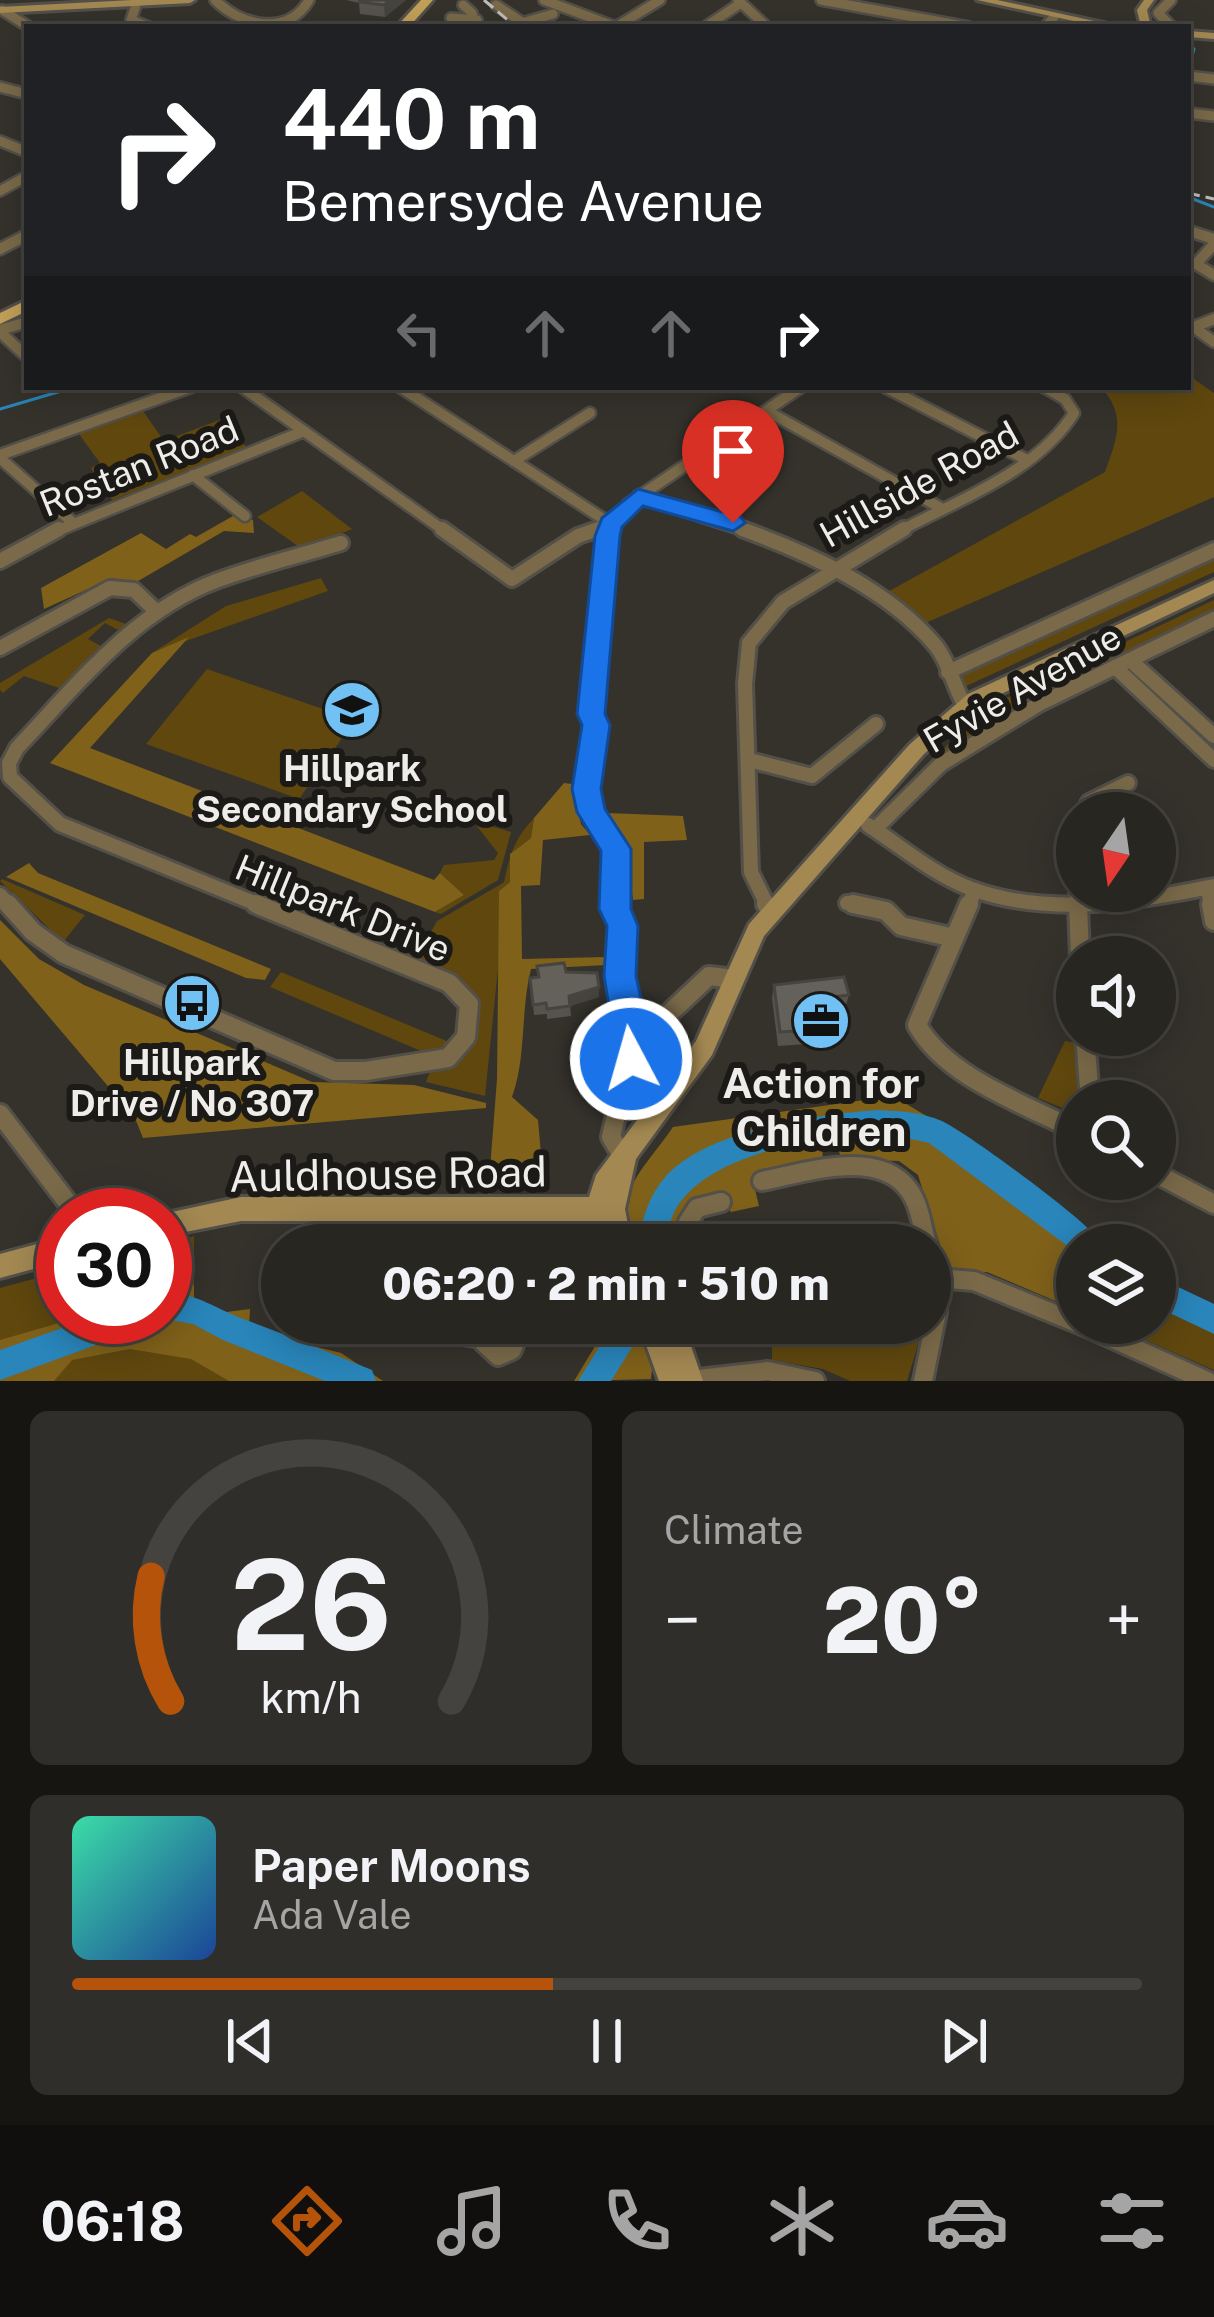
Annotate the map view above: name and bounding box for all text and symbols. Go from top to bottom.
text: 440 m [282,69,541,168]
icon: right [84,72,240,228]
text: Bemersyde Avenue [282,170,764,233]
icon: left [386,300,452,366]
icon: ahead [512,300,578,366]
icon: ahead [638,300,704,366]
icon: right [764,300,830,366]
pin [682,400,784,523]
street label: Rostan Road [34,407,244,525]
street label: Hillside Road [813,412,1025,556]
icon: arrive [700,418,766,484]
street label: Fyvie Avenue [916,615,1128,761]
school or university icon: Hillpark Secondary School [321,679,383,741]
place label: Hillpark Secondary School [196,747,508,830]
north arrow [1056,792,1176,912]
map controls [1056,792,1176,1344]
street label: Hillpark Drive [229,846,457,970]
button: sound [1056,936,1176,1056]
bus stop icon: Hillpark Drive / No 307 [161,972,223,1034]
office icon: Action for Children [790,990,852,1052]
position arrow [568,996,694,1122]
place label: Hillpark Drive / No 307 [70,1041,314,1124]
place label: Action for Children [722,1058,920,1155]
button: search [1056,1080,1176,1200]
street label: Auldhouse Road [229,1146,547,1201]
speed limit sign: 30 [36,1188,192,1344]
button: layers [1056,1224,1176,1344]
text: 06:20 · 2 min · 510 m [382,1257,830,1310]
text: Climate [664,1507,804,1553]
text: 26 [230,1531,392,1678]
text: 20° [822,1567,984,1673]
text: − [664,1581,701,1659]
text: + [1105,1581,1142,1659]
text: km/h [261,1672,361,1723]
text: Paper Moons [252,1839,531,1892]
text: Ada Vale [252,1892,412,1938]
icon: previous [217,2008,283,2074]
icon: pause [574,2008,640,2074]
icon: next [931,2008,997,2074]
icon: directions [265,2179,349,2263]
icon: music [430,2179,514,2263]
icon: phone [595,2179,679,2263]
icon: climate [760,2179,844,2263]
icon: car [925,2179,1009,2263]
icon: filters [1090,2179,1174,2263]
text: 06:18 [40,2190,185,2253]

